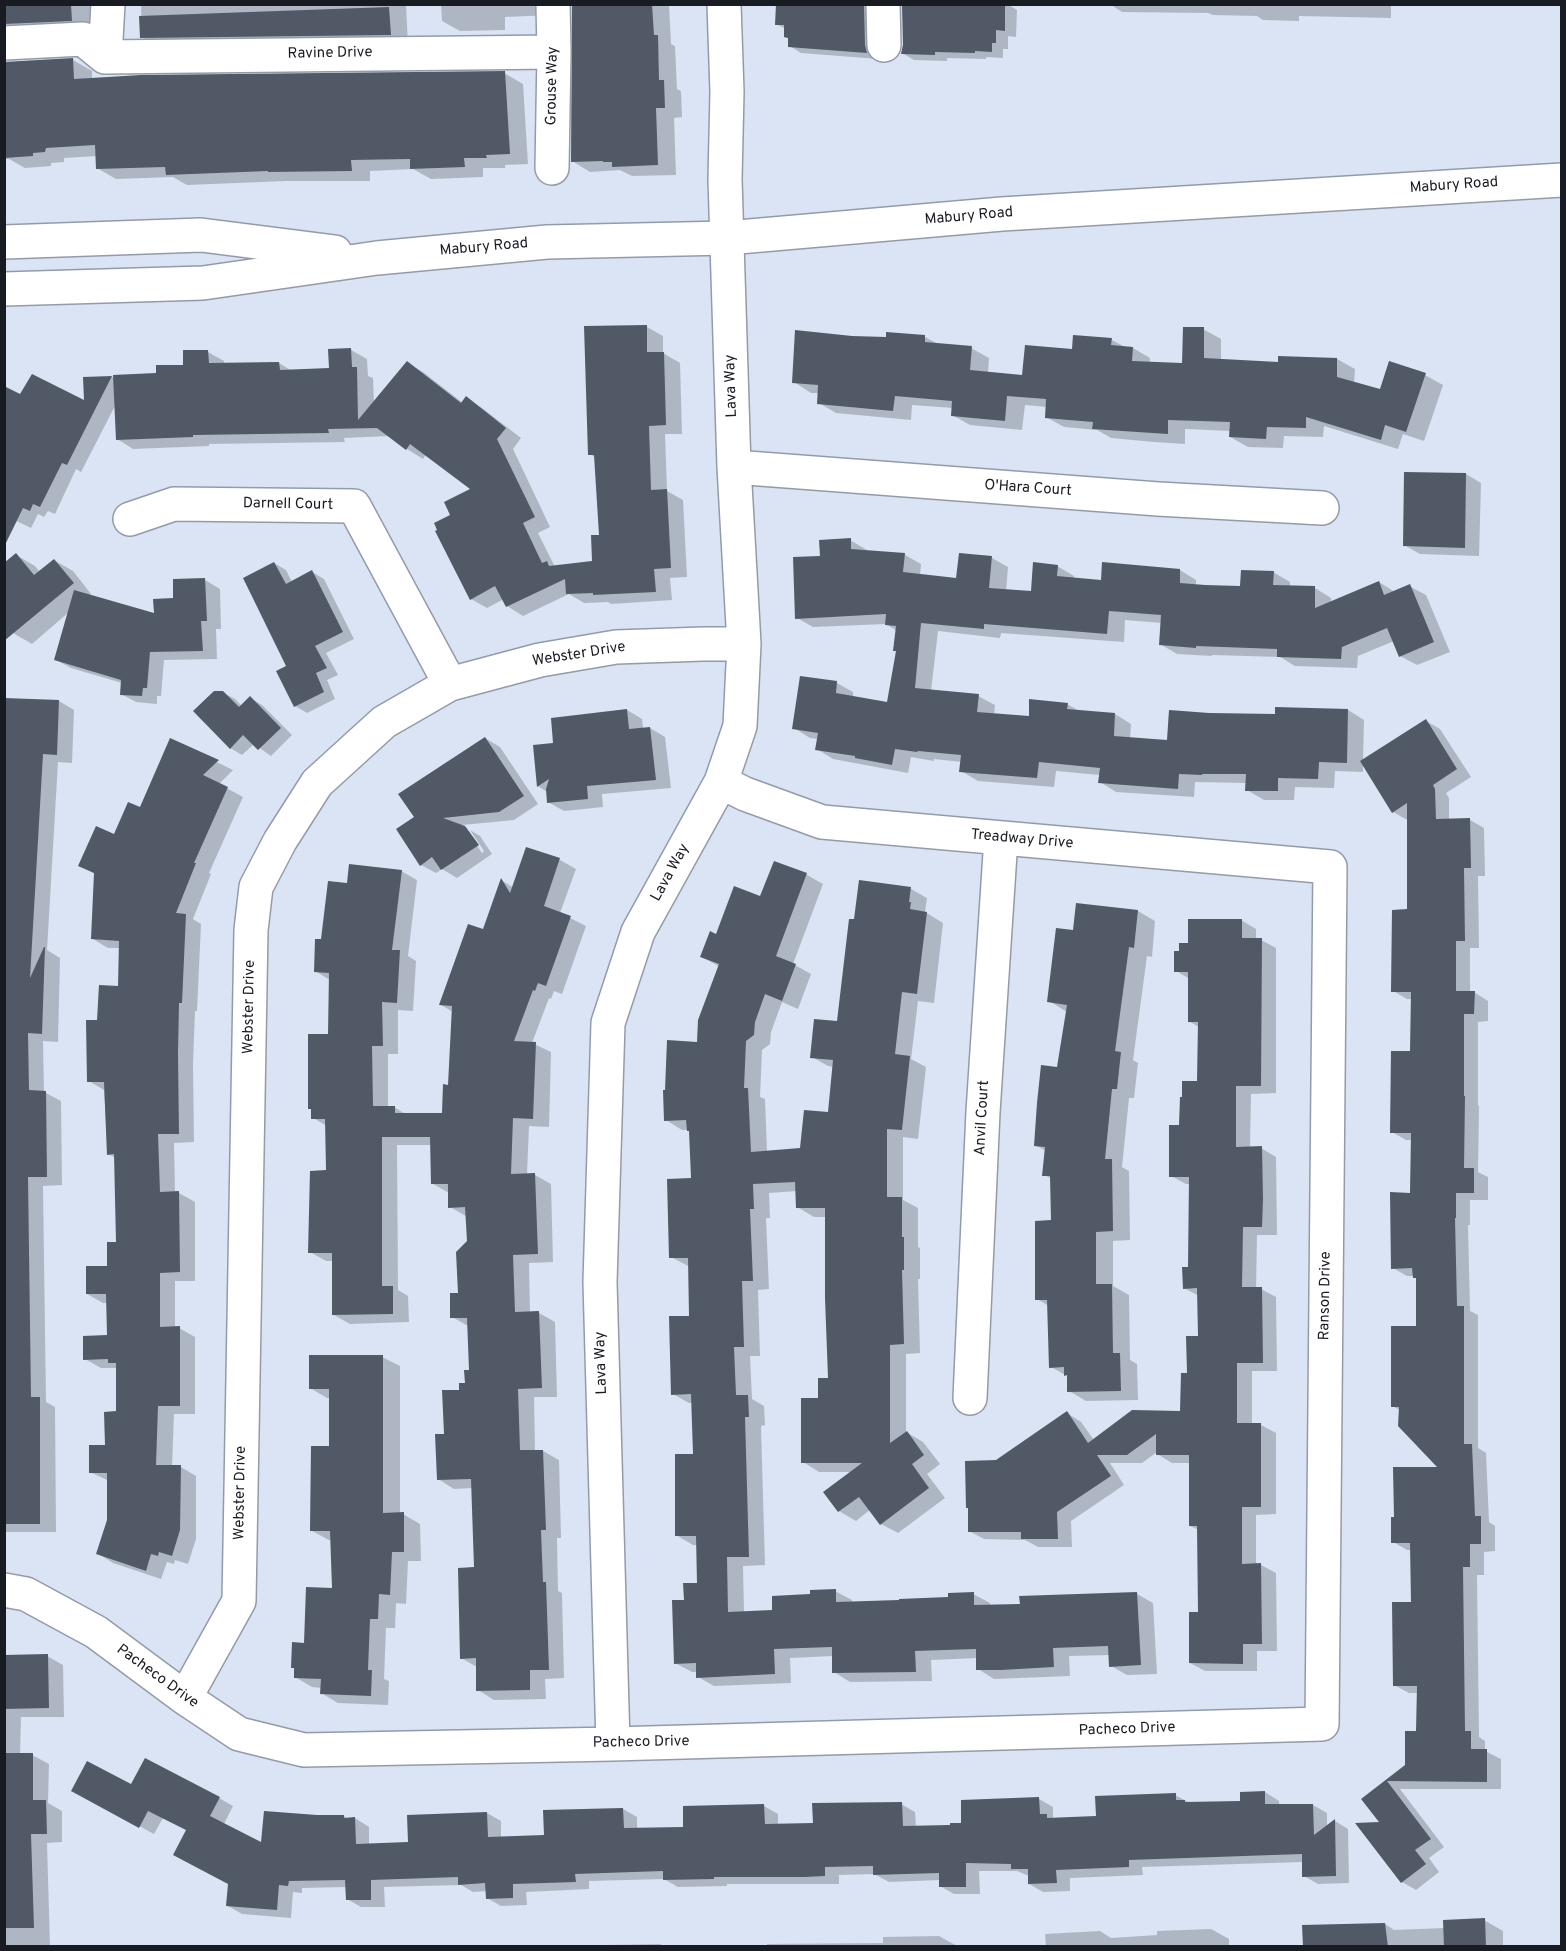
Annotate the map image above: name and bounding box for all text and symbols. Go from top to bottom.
street label: Ravine Drive [287,44,373,64]
street label: Grouse Way [543,46,563,126]
street label: Mabury Road [1409,174,1499,198]
street label: Mabury Road [924,204,1014,230]
street label: Mabury Road [439,235,529,261]
street label: Lava Way [722,354,742,418]
street label: O'Hara Court [984,477,1072,501]
street label: Darnell Court [243,495,333,515]
street label: Webster Drive [531,639,627,671]
street label: Treadway Drive [970,827,1074,853]
street label: Lava Way [648,841,694,905]
street label: Webster Drive [240,960,260,1054]
street label: Anvil Court [972,1080,994,1156]
street label: Ranson Drive [1316,1251,1336,1341]
street label: Lava Way [592,1331,612,1395]
street label: Webster Drive [231,1446,251,1540]
street label: Pacheco Drive [113,1641,201,1713]
street label: Pacheco Drive [1078,1719,1176,1741]
street label: Pacheco Drive [592,1733,690,1753]

